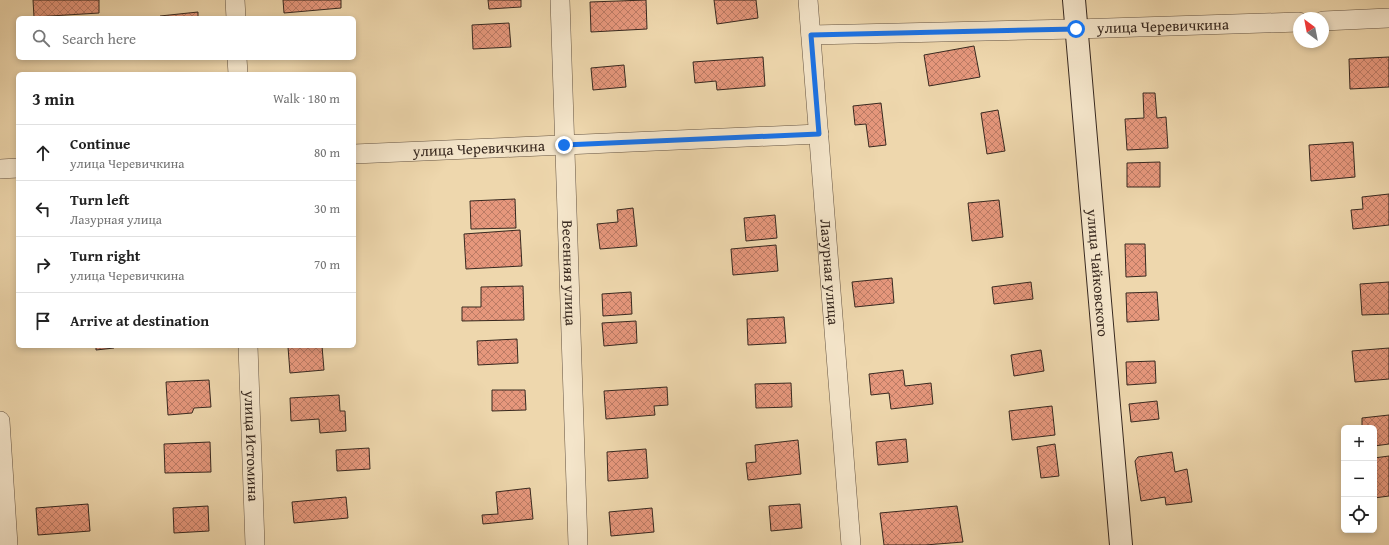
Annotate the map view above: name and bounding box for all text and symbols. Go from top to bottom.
north arrow [1293,12,1329,48]
street label: улица Черевичкина [1096,13,1230,38]
search box [16,16,356,60]
route start [1067,20,1085,38]
icon: search [30,27,52,49]
text: Search here [62,28,136,49]
text: 3 min [32,86,74,111]
text: Walk · 180 m [273,89,340,108]
text: Continue [70,133,131,154]
street label: улица Черевичкина [411,135,546,162]
route end [555,136,573,154]
icon: ahead [32,142,54,164]
text: 80 m [314,143,340,162]
text: улица Черевичкина [70,154,184,173]
text: Turn left [70,189,129,210]
icon: left [32,198,54,220]
text: 30 m [314,199,340,218]
street label: улица Чайковского [1082,207,1114,338]
text: Лазурная улица [70,210,162,229]
street label: Лазурная улица [815,218,845,327]
street label: Весенняя улица [557,220,582,327]
text: Turn right [70,245,141,266]
icon: right [32,254,54,276]
text: 70 m [314,255,340,274]
text: улица Черевичкина [70,266,184,285]
icon: arrive [32,310,54,332]
text: Arrive at destination [70,310,209,331]
street label: улица Истомина [240,389,264,503]
map controls [1341,425,1377,533]
button: + [1341,425,1377,461]
button: − [1341,461,1377,497]
button: locate [1341,497,1377,533]

